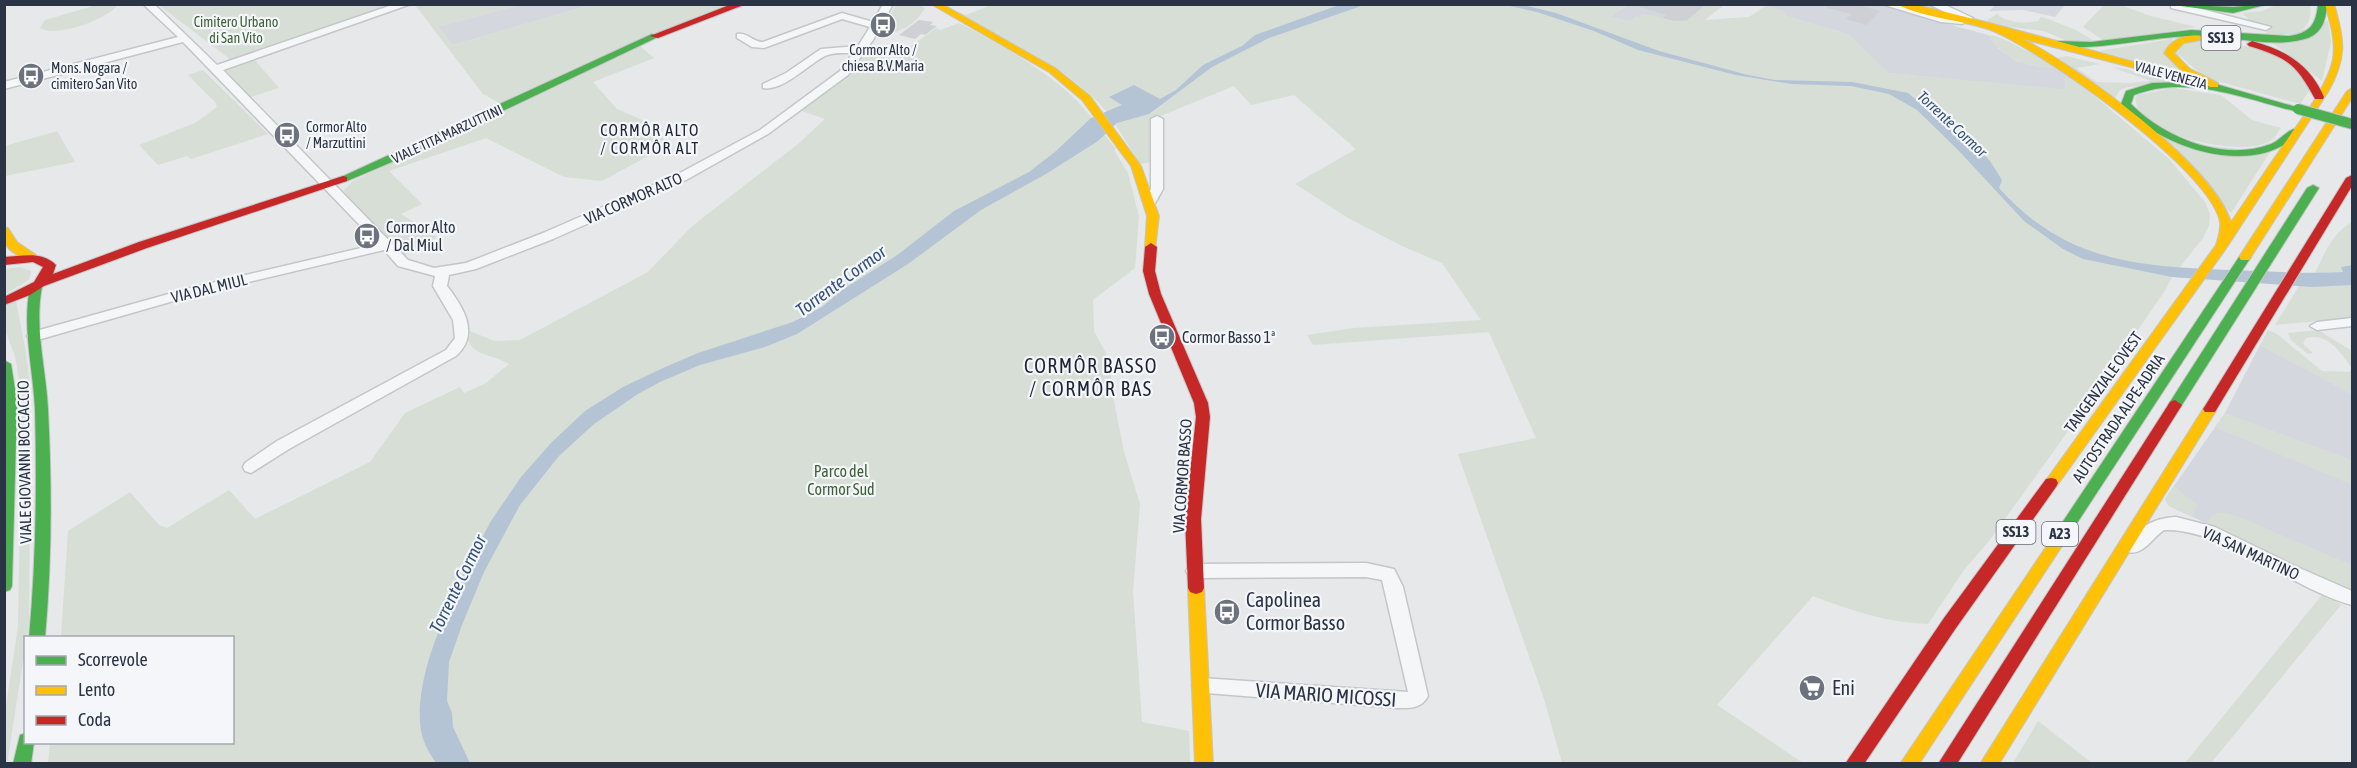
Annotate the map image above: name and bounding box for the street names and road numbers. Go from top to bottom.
road number: SS13 [2202,26,2240,50]
street label: VIALE VENEZIA [2133,58,2209,92]
street label: VIALE TITA MARZUTTINI [389,101,505,167]
street label: VIA CORMOR ALTO [581,168,685,228]
street label: VIA DAL MIUL [169,270,250,306]
street label: TANGENZIALE OVEST [2060,328,2146,436]
street label: AUTOSTRADA ALPE-ADRIA [2068,350,2168,486]
street label: VIALE GIOVANNI BOCCACCIO [14,380,34,544]
street label: VIA CORMOR BASSO [1169,418,1195,534]
road number: SS13 [1996,520,2036,544]
road number: A23 [2042,522,2078,546]
street label: VIA SAN MARTINO [2200,523,2302,583]
street label: VIA MARIO MICOSSI [1255,678,1397,711]

